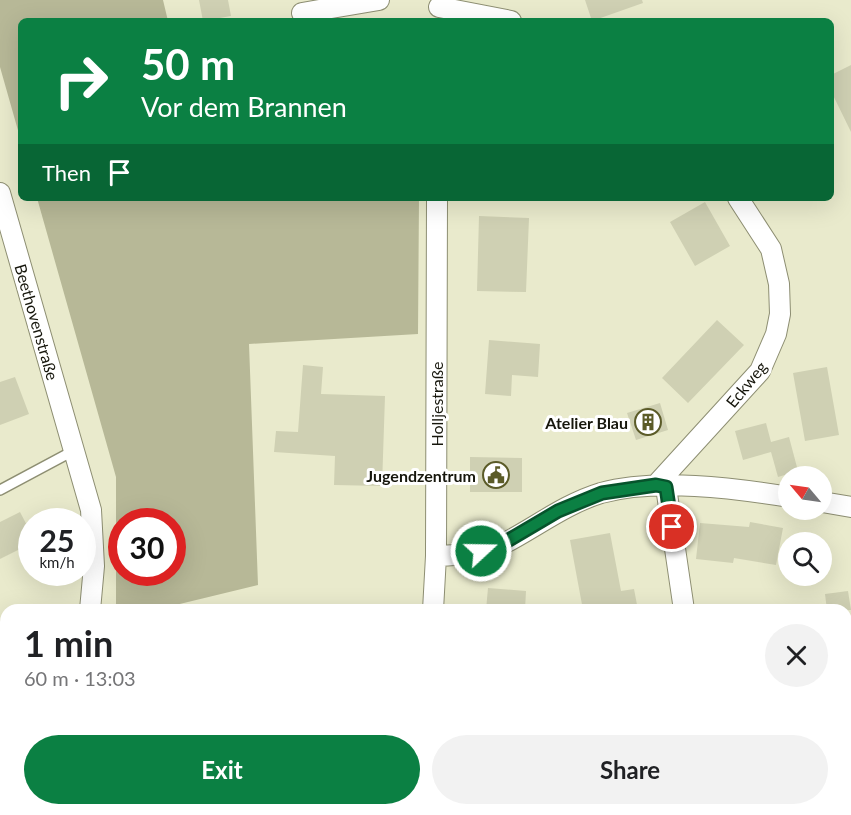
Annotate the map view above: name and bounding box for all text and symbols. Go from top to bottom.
text: 50 m [141,39,235,89]
icon: right [42,42,120,120]
text: Vor dem Brannen [141,90,347,123]
icon: arrive [103,156,136,189]
text: Then [42,159,91,186]
street label: Beethovenstraße [11,262,63,382]
street label: Eckweg [722,357,770,411]
street label: Holljestraße [427,362,446,446]
building icon: Atelier Blau [633,407,663,437]
place label: Atelier Blau [544,413,628,432]
public building icon: Jugendzentrum [481,460,511,490]
place label: Jugendzentrum [366,466,476,485]
north arrow [778,466,832,520]
map controls [778,466,832,586]
pin [646,501,697,552]
speed limit sign: 30 [108,508,186,586]
icon: arrive [655,510,688,543]
position arrow [449,519,513,583]
text: 25 [40,522,74,558]
button: search [778,532,832,586]
text: km/h [39,553,75,571]
text: 1 min [24,621,113,665]
button: close [765,624,828,687]
text: 60 m · 13:03 [24,666,136,690]
button: Exit [24,735,420,804]
button: Share [432,735,828,804]

